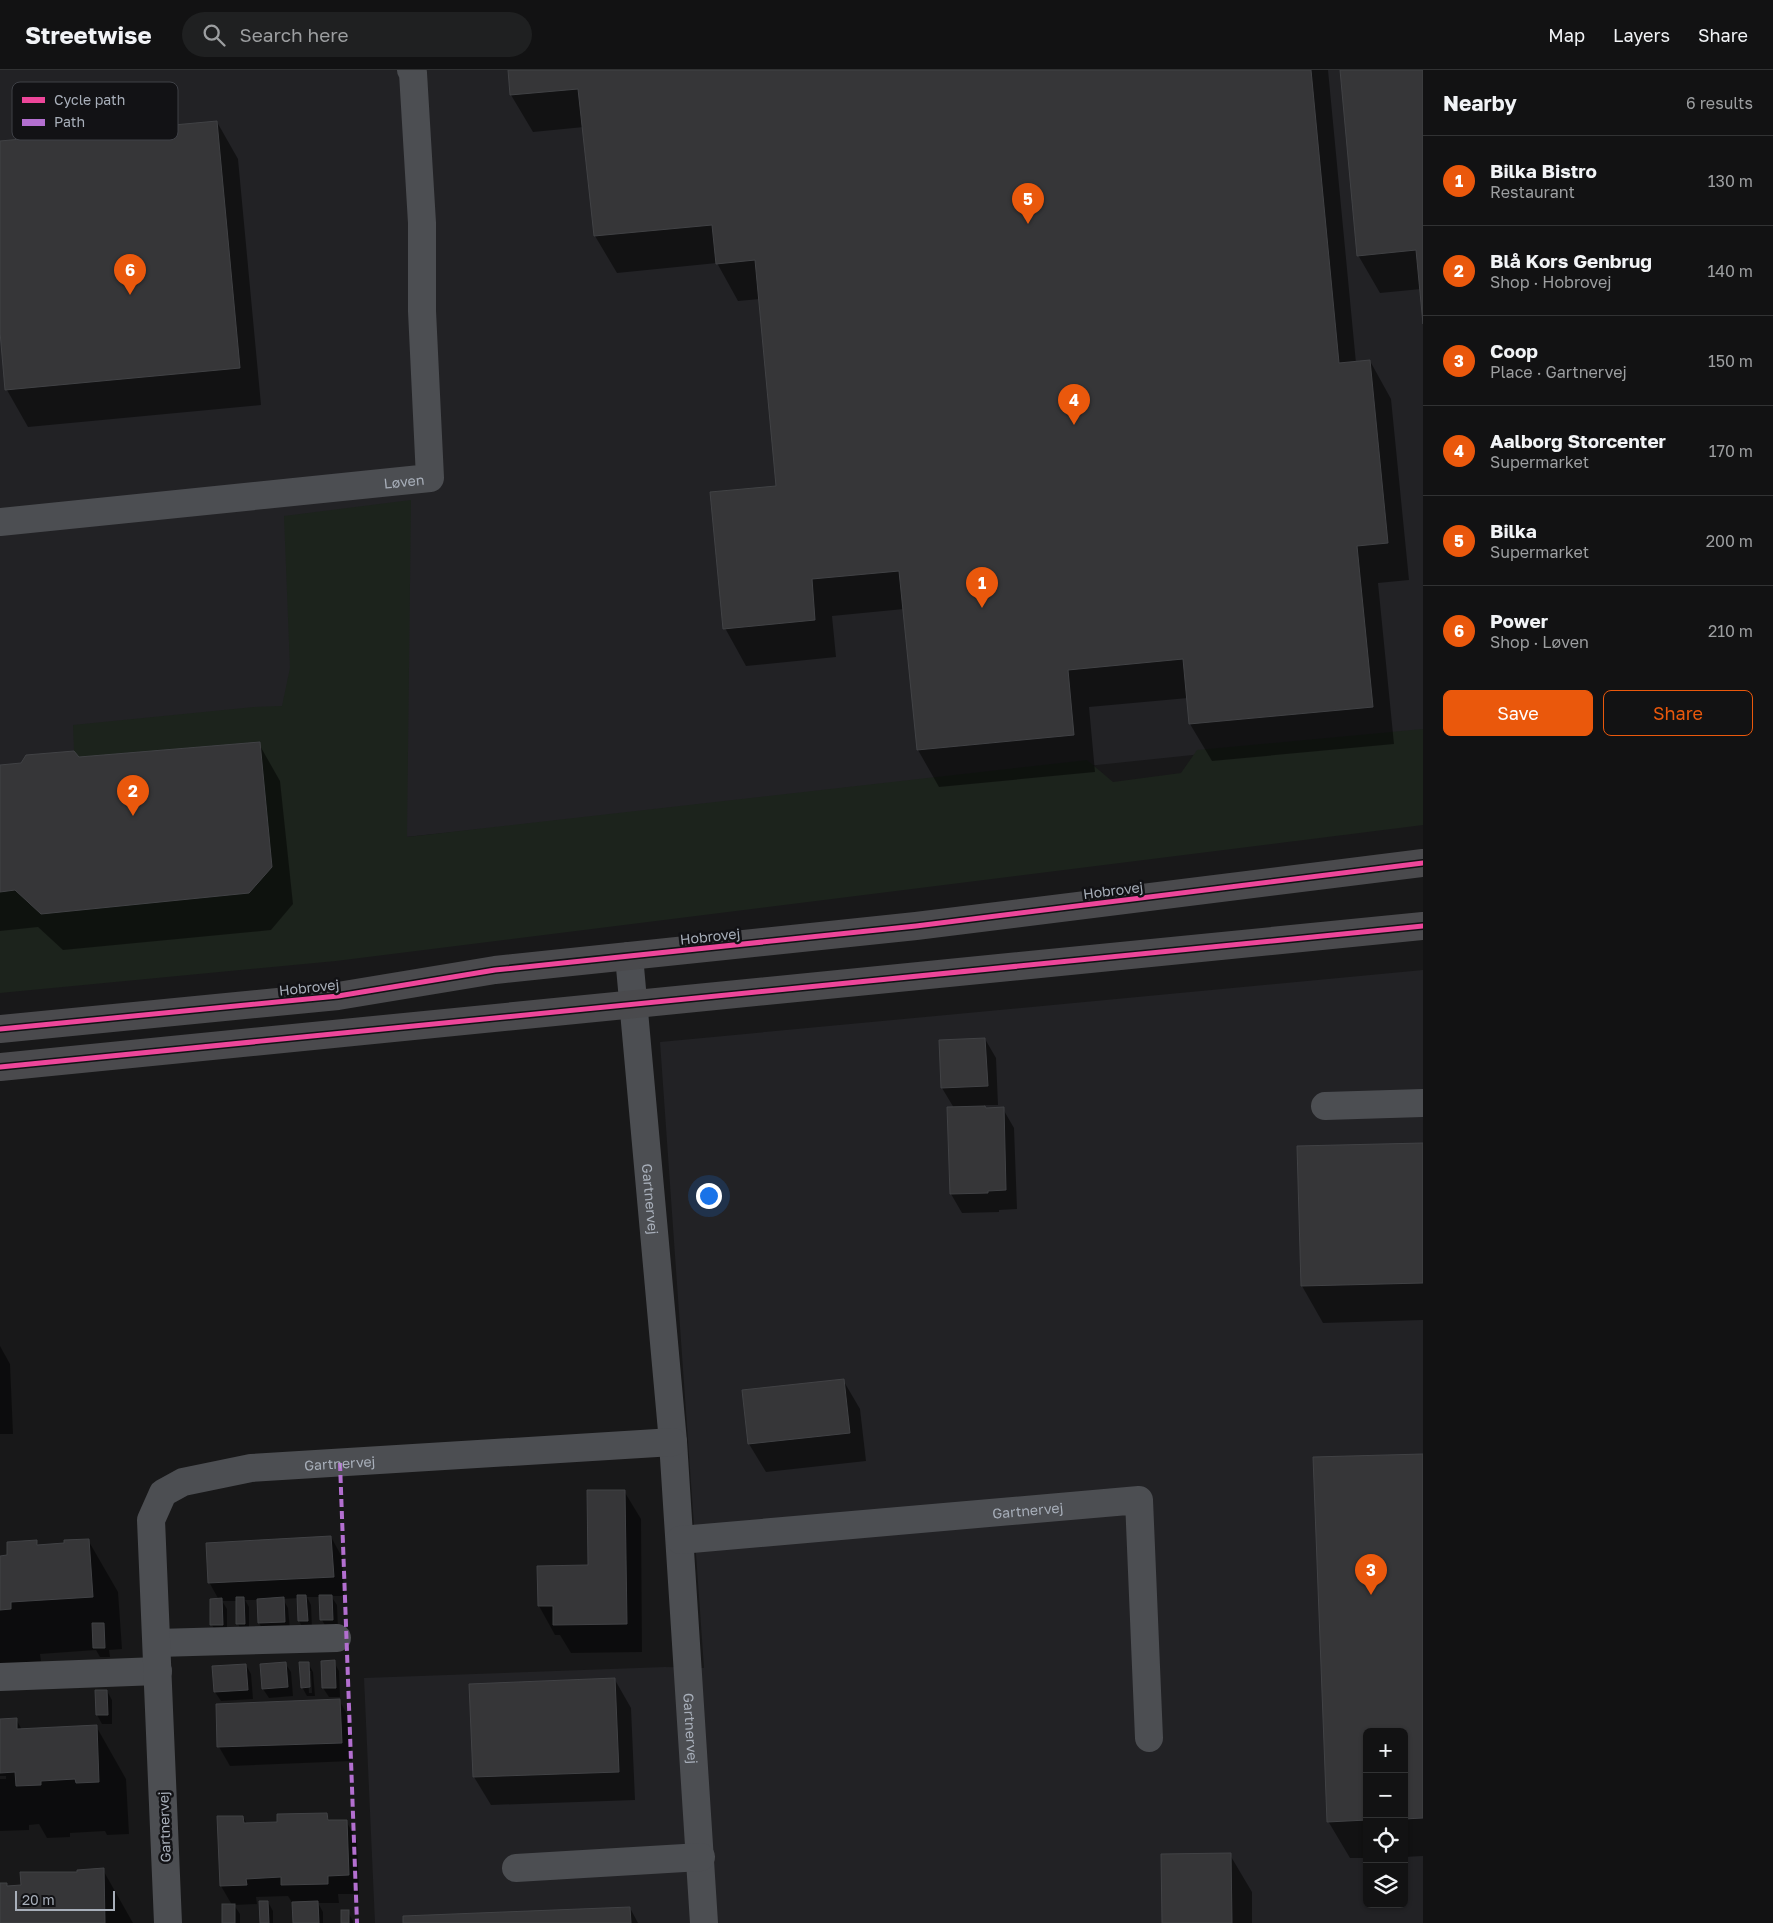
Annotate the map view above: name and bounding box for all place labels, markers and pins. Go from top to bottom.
pin: 5 [1012,183,1044,224]
pin: 6 [114,254,146,295]
pin: 4 [1058,384,1090,425]
pin: 1 [966,567,998,608]
pin: 2 [117,775,149,816]
pin: 3 [1355,1554,1387,1595]

